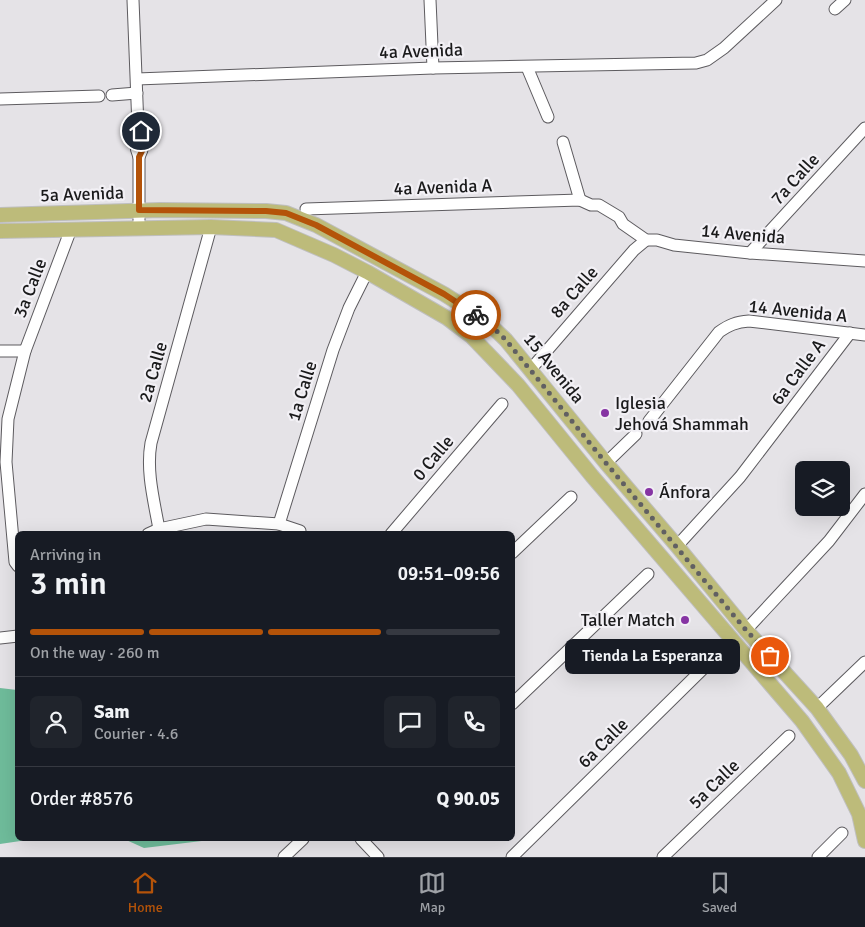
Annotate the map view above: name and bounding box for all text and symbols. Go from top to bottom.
street label: 4a Avenida [379,39,463,63]
pin [120,110,162,152]
icon: home [127,117,155,145]
street label: 7a Calle [766,149,824,209]
street label: 4a Avenida A [393,174,493,200]
street label: 5a Avenida [40,182,124,206]
street label: 14 Avenida [700,219,786,249]
street label: 3a Calle [9,255,51,321]
street label: 8a Calle [545,261,603,323]
courier [451,290,501,340]
street label: 14 Avenida A [747,295,849,327]
icon: bike [462,301,490,329]
street label: 15 Avenida [519,328,589,408]
street label: 6a Calle A [766,335,830,409]
street label: 2a Calle [134,339,172,405]
street label: 1a Calle [282,358,322,424]
place label: Iglesia Jehová Shammah [615,392,749,435]
marker: Iglesia Jehová Shammah [599,407,611,419]
street label: 0 Calle [408,431,458,485]
map controls [795,461,850,516]
button: layers [795,461,850,516]
place label: Ánfora [659,481,711,503]
marker: Ánfora [643,486,655,498]
text: Arriving in [30,545,101,565]
text: 09:51–09:56 [398,562,500,586]
text: 3 min [30,564,107,603]
place label: Taller Match [581,609,675,631]
marker: Taller Match [679,614,691,626]
pin [749,635,791,677]
callout: Tienda La Esperanza [565,638,740,674]
icon: bag [756,642,784,670]
text: On the way · 260 m [30,643,160,663]
text: Tienda La Esperanza [582,646,723,666]
button: person [30,696,82,748]
button: chat [384,696,436,748]
button: phone [448,696,500,748]
text: Sam [94,700,130,724]
street label: 6a Calle [573,713,633,773]
text: Courier · 4.6 [94,724,178,744]
street label: 5a Calle [684,755,744,813]
text: Order #8576 [30,787,133,811]
text: Q 90.05 [437,787,500,811]
tab: Home [128,869,163,916]
tab: Map [418,869,446,916]
tab: Saved [702,869,737,916]

